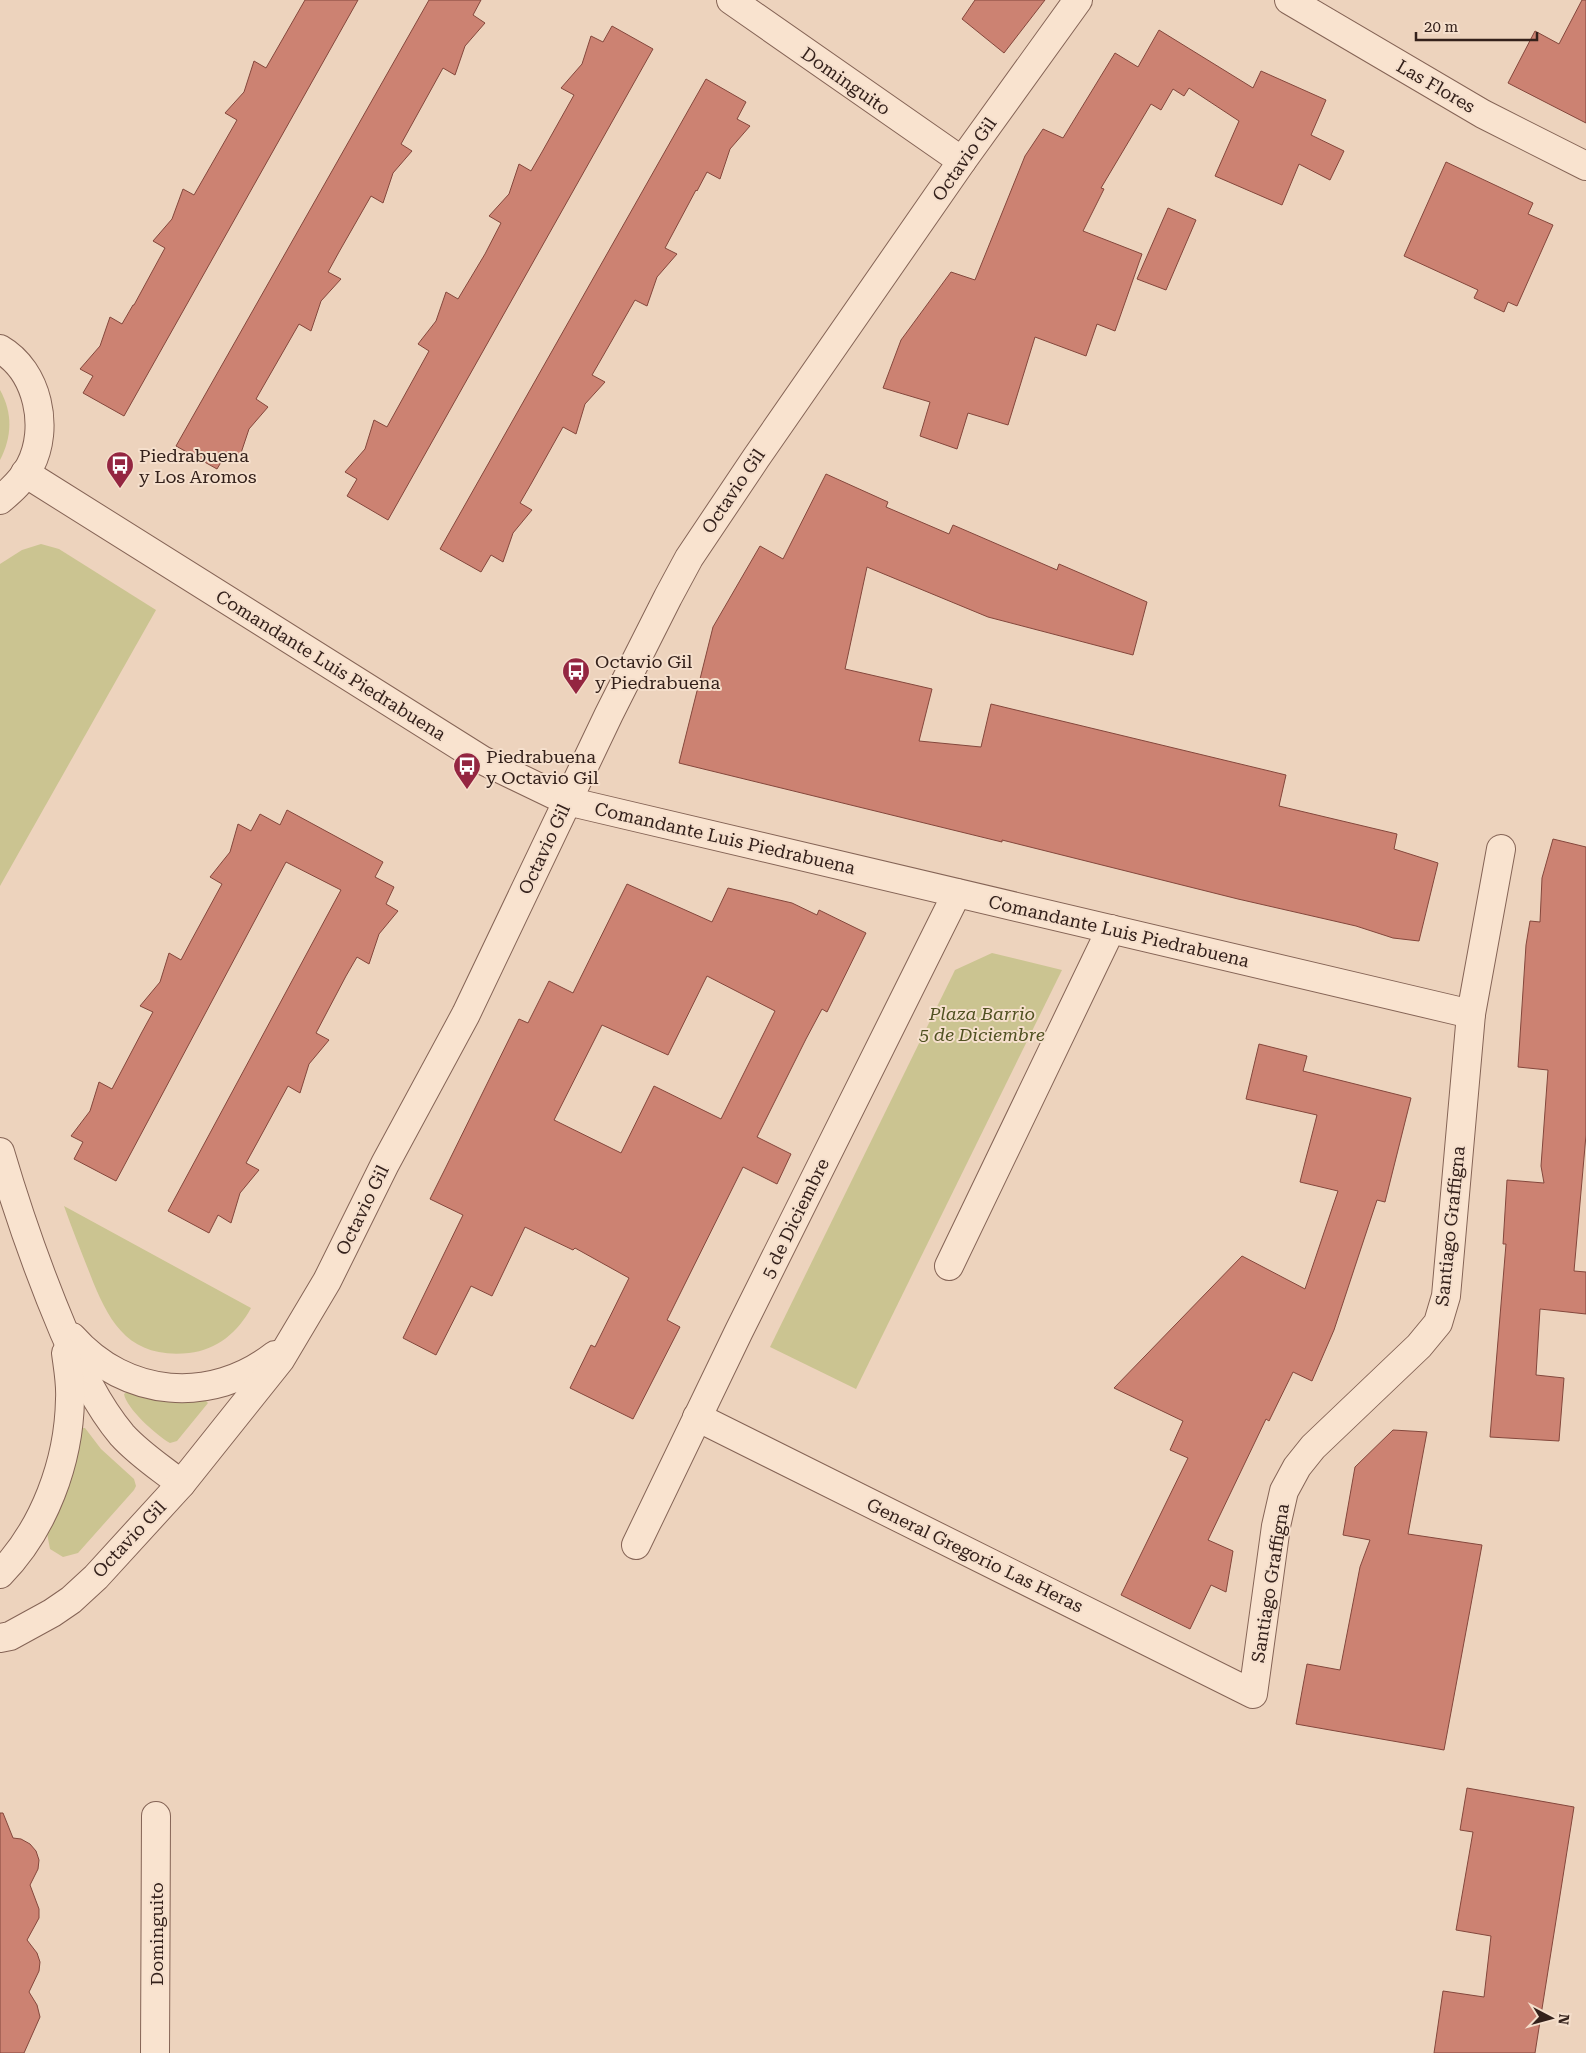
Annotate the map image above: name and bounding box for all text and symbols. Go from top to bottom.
scale bar [1416,10,1537,42]
text: 20 m [1424,18,1459,36]
street label: Dominguito [798,43,894,119]
street label: Las Flores [1393,55,1479,117]
street label: Octavio Gil [927,113,1001,205]
street label: Octavio Gil [697,444,769,537]
place label: Piedrabuena y Los Aromos [139,445,256,487]
bus stop icon: Piedrabuena y Los Aromos [105,450,135,489]
street label: Comandante Luis Piedrabuena [212,585,450,745]
place label: Octavio Gil y Piedrabuena [595,651,720,693]
bus stop icon: Octavio Gil y Piedrabuena [561,656,591,695]
place label: Piedrabuena y Octavio Gil [486,746,599,788]
bus stop icon: Piedrabuena y Octavio Gil [452,751,482,790]
street label: Comandante Luis Piedrabuena [593,798,858,878]
street label: Octavio Gil [514,800,574,898]
street label: Comandante Luis Piedrabuena [987,891,1252,971]
park label: Plaza Barrio 5 de Diciembre [918,1003,1045,1045]
street label: Santiago Graffigna [1431,1145,1469,1307]
street label: 5 de Diciembre [757,1155,833,1281]
street label: Octavio Gil [331,1161,393,1258]
street label: General Gregorio Las Heras [863,1493,1087,1617]
street label: Octavio Gil [88,1496,170,1582]
street label: Santiago Graffigna [1247,1502,1293,1664]
street label: Dominguito [146,1882,167,1986]
north arrow [1526,1993,1576,2043]
text: N [1555,2013,1572,2026]

